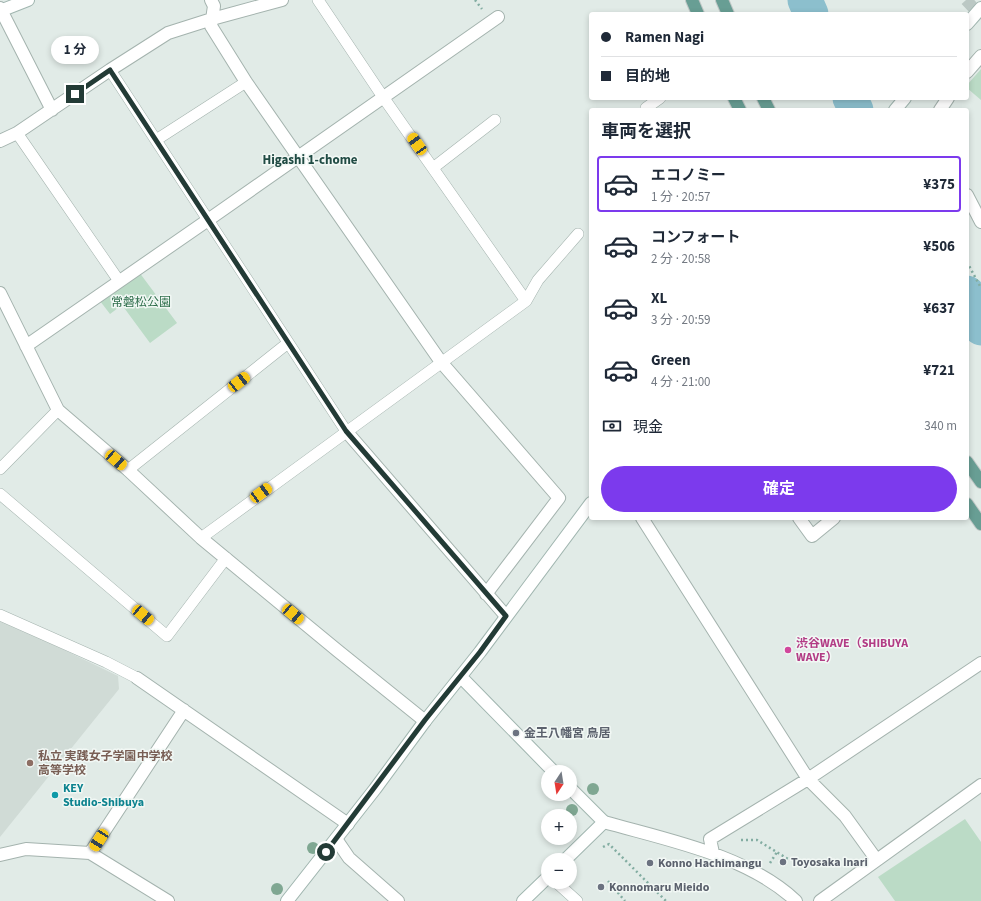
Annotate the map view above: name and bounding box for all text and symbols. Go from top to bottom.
text: Ramen Nagi [625,27,704,48]
callout: 1 分 [51,36,99,64]
text: 1 分 [64,41,86,59]
text: 目的地 [625,66,670,87]
route end [66,85,84,103]
text: 車両を選択 [601,119,691,144]
car [405,131,429,157]
district label: Higashi 1-chome [262,151,358,169]
text: エコノミー [651,165,726,186]
icon: car [603,166,639,202]
text: ¥375 [923,174,955,195]
text: 1 分 · 20:57 [651,188,711,206]
text: コンフォート [651,227,741,248]
icon: car [603,228,639,264]
text: ¥506 [923,236,955,257]
text: 2 分 · 20:58 [651,250,711,268]
text: XL [651,288,667,309]
icon: car [603,290,639,326]
park label: 常磐松公園 [111,294,171,311]
text: ¥637 [923,298,955,319]
text: 3 分 · 20:59 [651,311,711,329]
text: Green [651,350,691,371]
icon: car [603,352,639,388]
text: ¥721 [923,360,955,381]
car [226,370,252,394]
text: 4 分 · 21:00 [651,373,711,391]
icon: cash [601,415,623,437]
text: 現金 [633,417,663,438]
text: 340 m [924,417,957,435]
car [103,448,129,472]
button: 確定 [601,466,957,512]
car [248,481,274,505]
car [280,602,306,626]
car [130,603,156,627]
place label: 渋谷WAVE（SHIBUYA WAVE） [796,635,908,666]
marker: 渋谷WAVE（SHIBUYA WAVE） [783,645,793,655]
place label: 金王八幡宮 鳥居 [524,725,610,742]
marker: 金王八幡宮 鳥居 [511,728,521,738]
place label: 私立 実践女子学園中学校 高等学校 [38,748,172,779]
marker: 私立 実践女子学園中学校 高等学校 [25,758,35,768]
north arrow [541,765,577,801]
map controls [541,765,577,889]
place label: KEY Studio-Shibuya [63,780,144,811]
marker: KEY Studio-Shibuya [50,790,60,800]
button: + [541,809,577,845]
car [87,827,111,853]
route start [317,843,335,861]
button: − [541,853,577,889]
place label: Toyosaka Inari [791,854,868,871]
place label: Konno Hachimangu [658,855,762,872]
marker: Toyosaka Inari [778,857,788,867]
marker: Konno Hachimangu [645,858,655,868]
place label: Konnomaru Mieido [609,879,710,896]
marker: Konnomaru Mieido [596,882,606,892]

